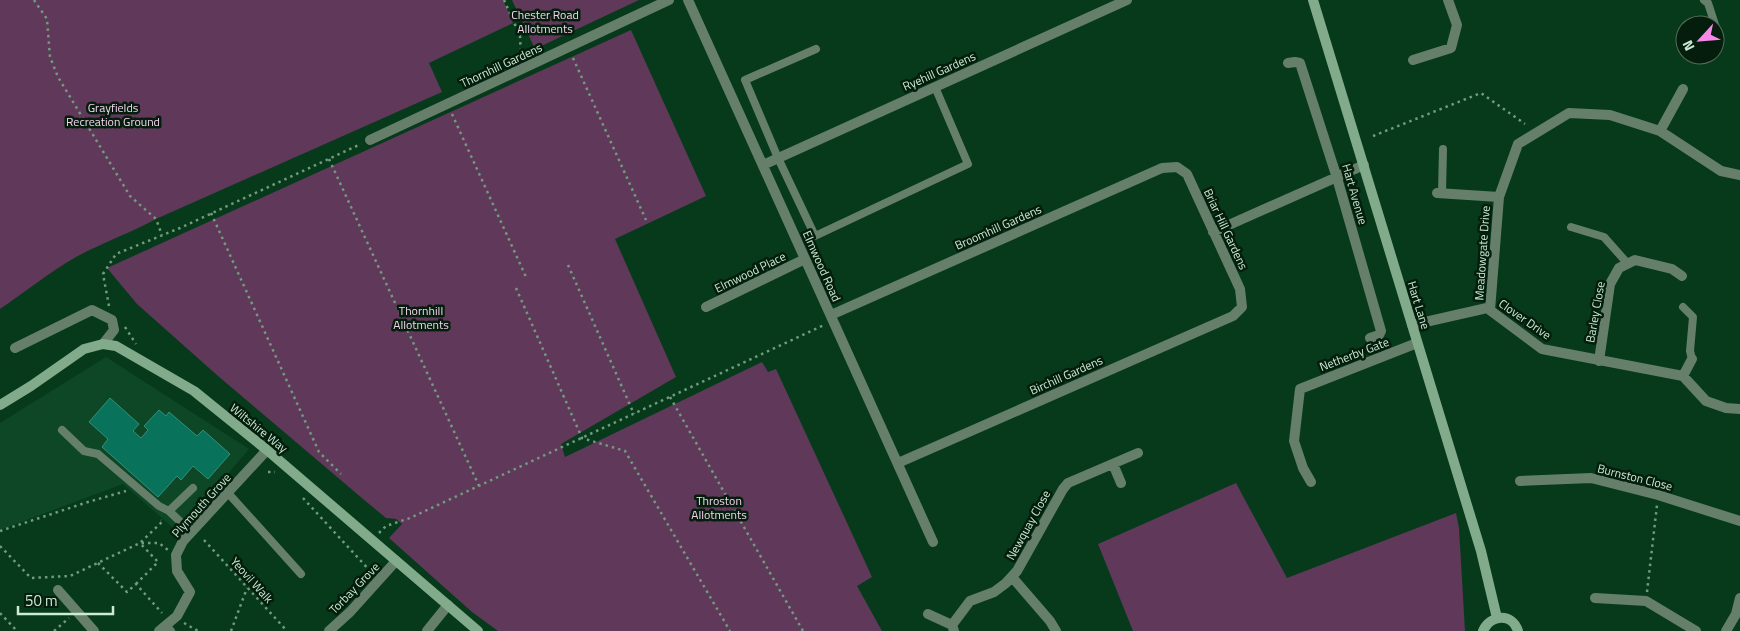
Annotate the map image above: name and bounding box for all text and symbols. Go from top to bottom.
park label: Chester Road Allotments [511,5,579,38]
north arrow [1675,15,1725,65]
street label: Thornhill Gardens [457,37,546,92]
text: N [1676,37,1699,55]
street label: Ryehill Gardens [899,46,979,96]
park label: Grayfields Recreation Ground [66,98,160,131]
street label: Hart Avenue [1337,161,1373,227]
street label: Briar Hill Gardens [1199,185,1253,273]
street label: Broomhill Gardens [952,199,1045,255]
street label: Meadowgate Drive [1469,205,1495,301]
street label: Elmwood Road [798,227,846,305]
street label: Elmwood Place [711,247,789,297]
street label: Hart Lane [1403,279,1435,331]
street label: Barley Close [1580,280,1610,344]
street label: Clover Drive [1495,294,1555,344]
park label: Thornhill Allotments [393,301,449,334]
street label: Netherby Gate [1316,332,1392,376]
street label: Birchill Gardens [1026,350,1106,400]
street label: Wiltshire Way [226,399,292,457]
street label: Burnston Close [1595,458,1675,496]
street label: Plymouth Grove [167,469,235,541]
street label: Newquay Close [1001,487,1055,563]
park label: Throston Allotments [691,491,747,524]
street label: Yeovil Walk [226,553,278,608]
street label: Torbay Grove [324,558,384,618]
scale bar [18,584,112,616]
text: 50 m [25,589,58,612]

